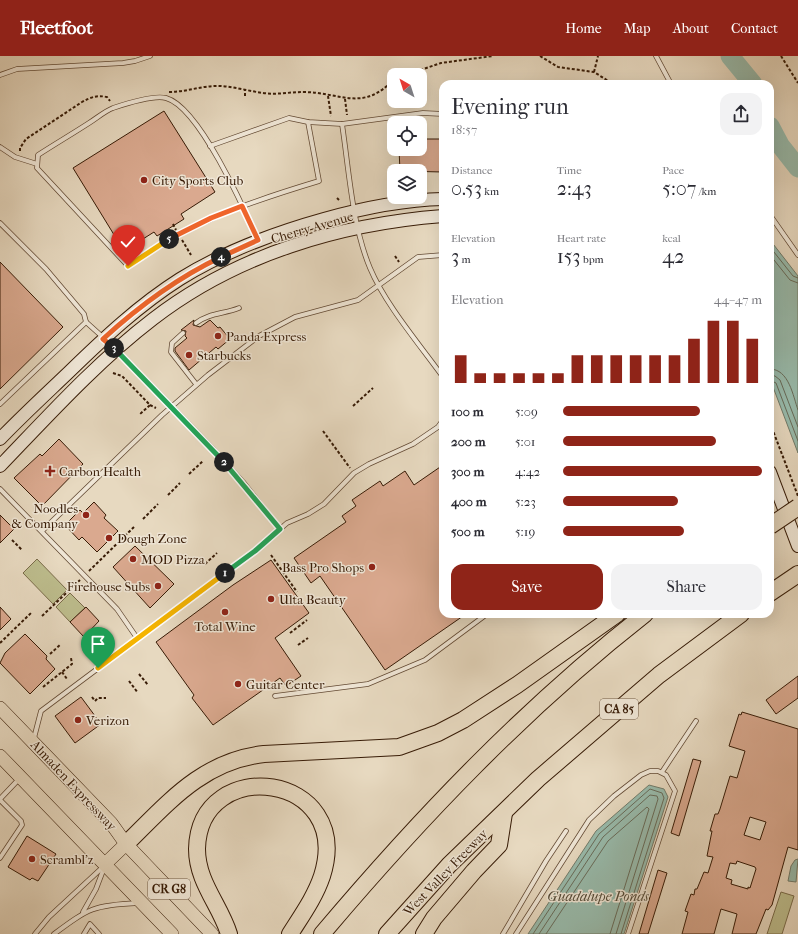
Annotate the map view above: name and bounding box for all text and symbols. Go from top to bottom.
text: Fleetfoot [20,17,93,39]
text: Home [565,20,602,37]
text: Map [624,20,651,37]
text: About [673,20,709,37]
text: Contact [731,20,778,37]
north arrow [387,68,427,108]
map controls [387,68,427,204]
button: share [720,93,762,135]
text: Evening run [451,94,569,120]
button: locate [387,116,427,156]
text: 18:57 [451,122,477,137]
button: layers [387,164,427,204]
text: Distance [451,164,492,177]
text: Time [557,164,582,177]
text: Pace [662,164,684,177]
place label: City Sports Club [152,173,243,188]
marker: City Sports Club [139,175,149,185]
text: 0.53 [451,177,482,200]
text: 2:43 [557,177,592,200]
text: 5:07 [662,177,697,200]
text: km [482,185,499,198]
text: /km [697,185,716,198]
street label: Cherry Avenue [269,208,356,246]
pin [111,225,145,266]
pin: 5 [159,229,179,249]
icon: check [117,231,139,253]
text: 5 [167,232,171,245]
text: Elevation [451,232,495,245]
text: Heart rate [557,232,606,245]
text: kcal [662,232,681,245]
text: 3 [451,245,459,268]
text: 153 [557,245,581,268]
text: 42 [662,245,684,268]
pin: 4 [211,247,231,267]
text: 4 [218,250,224,263]
text: m [459,253,471,266]
text: bpm [581,253,604,266]
text: Elevation [451,292,504,307]
text: 44–47 m [714,292,762,307]
place label: Panda Express [226,329,306,344]
marker: Panda Express [213,331,223,341]
pin: 3 [104,338,124,358]
text: 3 [112,341,116,354]
place label: Starbucks [197,348,251,363]
marker: Starbucks [184,350,194,360]
text: 100 m [451,404,484,419]
text: 5:09 [515,404,538,419]
text: 200 m [451,434,486,449]
text: 5:01 [515,434,536,449]
pin: 2 [214,452,234,472]
text: 2 [221,455,227,468]
place label: Carbon Health [59,464,142,479]
text: 300 m [451,464,484,479]
text: 4:42 [515,464,540,479]
marker: Carbon Health [44,465,56,477]
text: 400 m [451,494,487,509]
text: 5:23 [515,494,536,509]
place label: Noodles & Company [11,501,79,531]
marker: Noodles & Company [81,510,91,520]
text: 500 m [451,524,485,539]
text: 5:19 [515,524,535,539]
place label: Dough Zone [117,531,188,546]
marker: Dough Zone [104,533,114,543]
place label: MOD Pizza [141,552,206,567]
marker: MOD Pizza [128,554,138,564]
place label: Bass Pro Shops [282,560,364,575]
marker: Bass Pro Shops [367,562,377,572]
pin: 1 [215,563,235,583]
button: Save [451,564,603,610]
button: Share [611,564,762,610]
text: 1 [223,566,227,579]
place label: Firehouse Subs [67,579,150,594]
marker: Firehouse Subs [153,581,163,591]
place label: Ulta Beauty [279,592,347,607]
marker: Ulta Beauty [266,594,276,604]
marker: Total Wine [220,607,230,617]
place label: Total Wine [194,619,256,634]
pin [81,627,115,668]
icon: arrive [87,633,109,655]
place label: Guitar Center [246,677,325,692]
marker: Guitar Center [233,679,243,689]
road number: CA 85 [600,699,638,719]
place label: Verizon [85,713,130,728]
marker: Verizon [73,715,83,725]
street label: Almaden Expressway [27,736,120,834]
street label: West Valley Freeway [399,825,491,920]
place label: Scrambl'z [40,852,94,867]
marker: Scrambl'z [27,854,37,864]
road number: CR G8 [148,879,190,899]
water label: Guadalupe Ponds [547,888,649,905]

